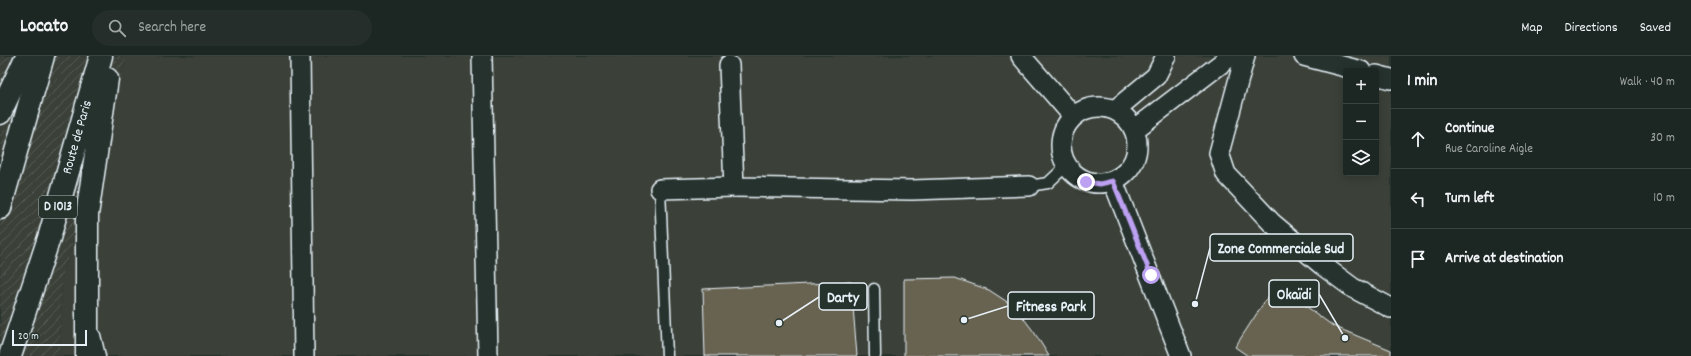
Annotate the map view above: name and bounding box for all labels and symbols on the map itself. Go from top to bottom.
street label: Route de Paris [58,98,98,177]
route end [1077,173,1095,191]
road number: D 1013 [39,196,77,218]
callout: Zone Commerciale Sud [1210,234,1353,261]
text: Zone Commerciale Sud [1218,239,1344,261]
route start [1142,266,1160,284]
callout: Okaïdi [1269,280,1319,307]
callout: Darty [819,283,867,310]
text: Okaïdi [1277,285,1311,307]
text: Darty [827,288,860,310]
callout: Fitness Park [1008,292,1094,319]
text: Fitness Park [1016,297,1086,319]
scale bar [12,328,87,347]

